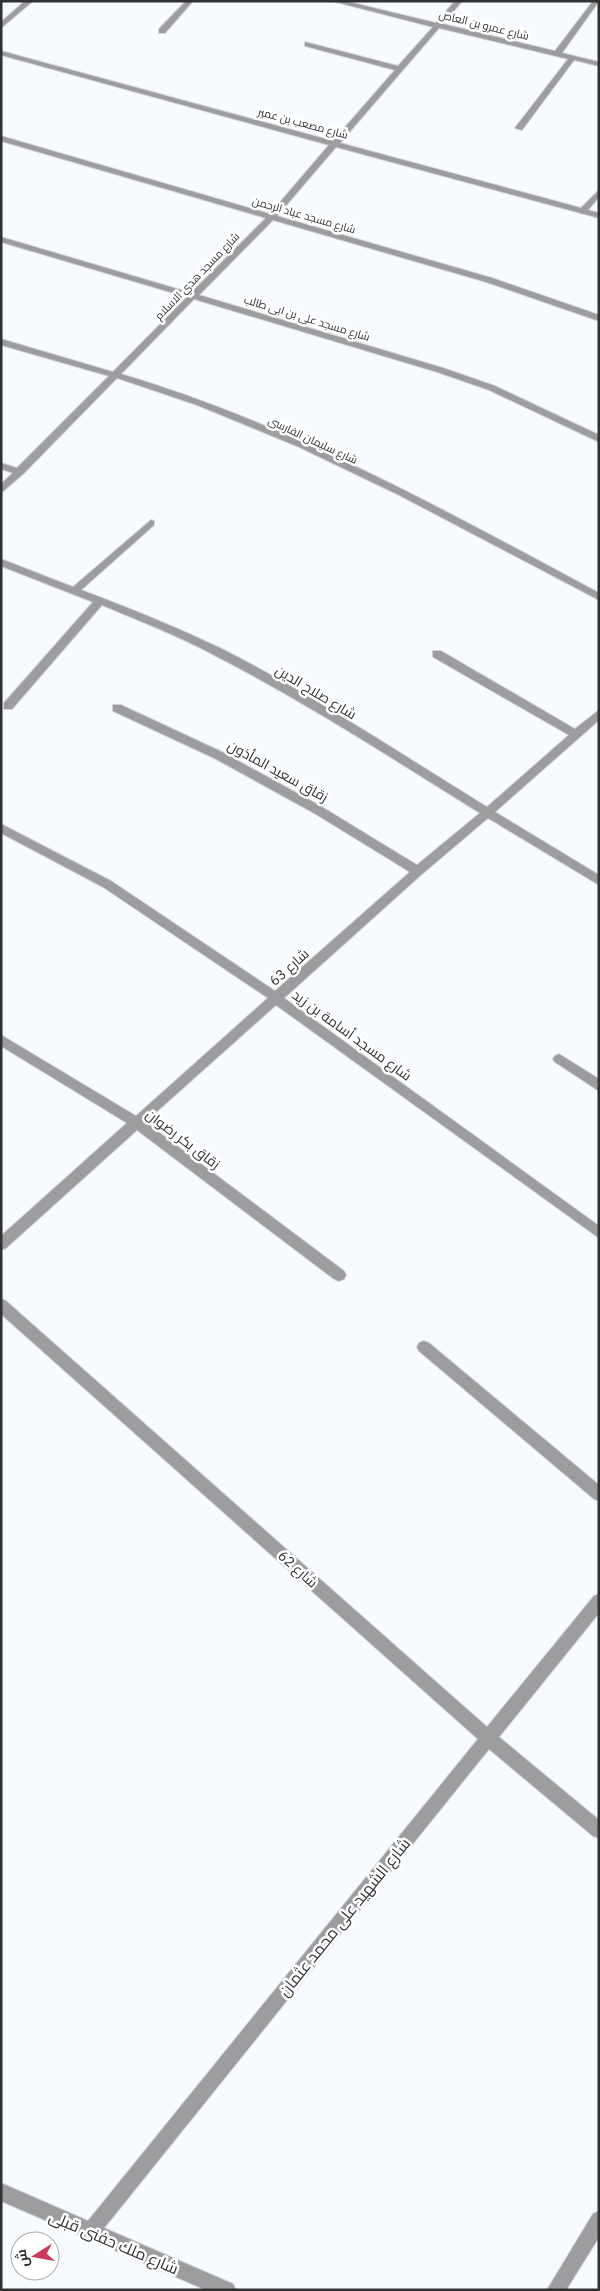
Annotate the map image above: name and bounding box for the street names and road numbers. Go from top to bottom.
street label: شارع عمرو بن العاص [437,7,530,44]
street label: شارع مصعب بن عمير [255,104,350,143]
street label: شارع مسجد عباد الرحمن [250,194,357,237]
street label: شارع مسجد هدي الاسلام [152,229,244,324]
street label: شارع مسجد على بن ابى طالب [242,292,372,345]
street label: شارع سليمان الفارسى [266,413,360,468]
street label: شارع صلاح الدين [272,661,360,723]
street label: زقاق سعيد المأذون [225,736,331,806]
street label: شارع 63 [265,945,313,989]
street label: شارع مسجد أسامة بن زيد [289,986,415,1084]
street label: زقاق بكر رضوان [142,1105,224,1173]
street label: شارع 62 [274,1547,322,1591]
street label: شارع الشهيد على محمد عثمان [274,1834,416,2002]
street label: شارع ملك حفنى قبلى [45,2206,182,2280]

